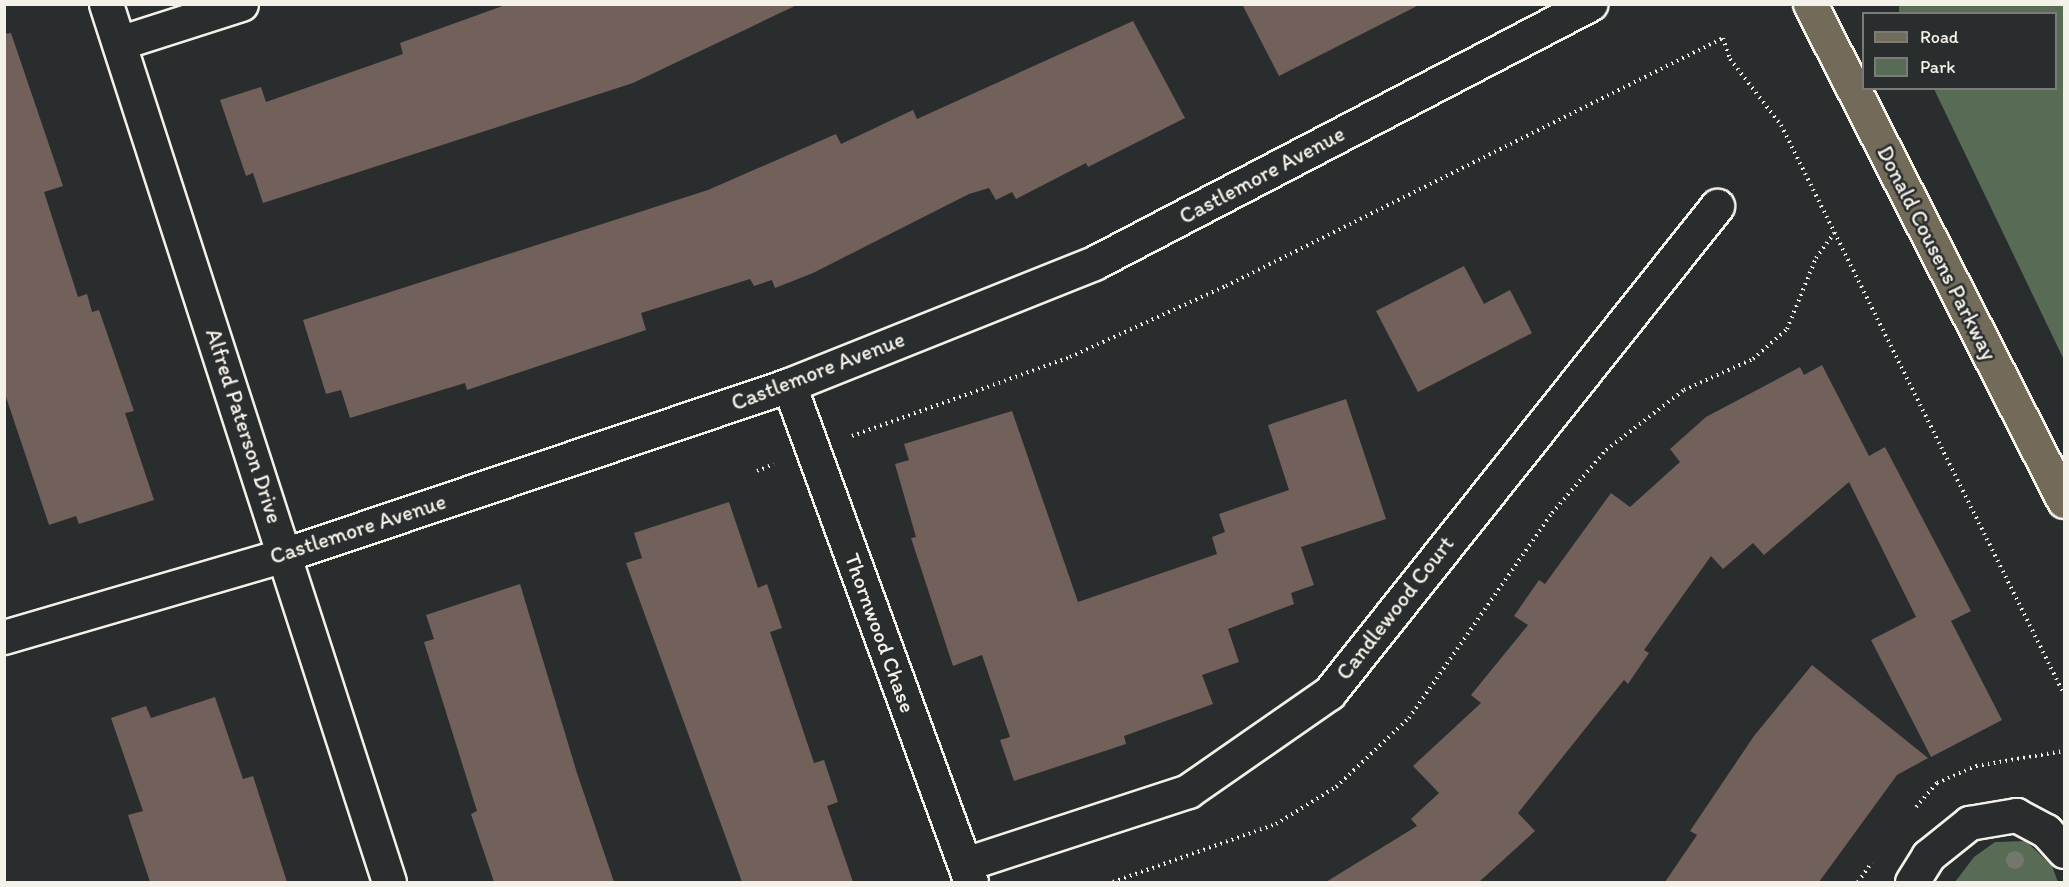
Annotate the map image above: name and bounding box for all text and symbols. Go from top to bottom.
legend [1862,12,2057,90]
text: Road [1920,26,1959,48]
text: Park [1920,56,1955,78]
street label: Castlemore Avenue [1175,121,1349,229]
street label: Donald Cousens Parkway [1872,142,2002,364]
street label: Alfred Paterson Drive [200,325,288,527]
street label: Castlemore Avenue [728,326,908,416]
street label: Castlemore Avenue [267,488,449,570]
street label: Candlewood Court [1331,531,1459,685]
street label: Thornwood Chase [839,550,921,716]

